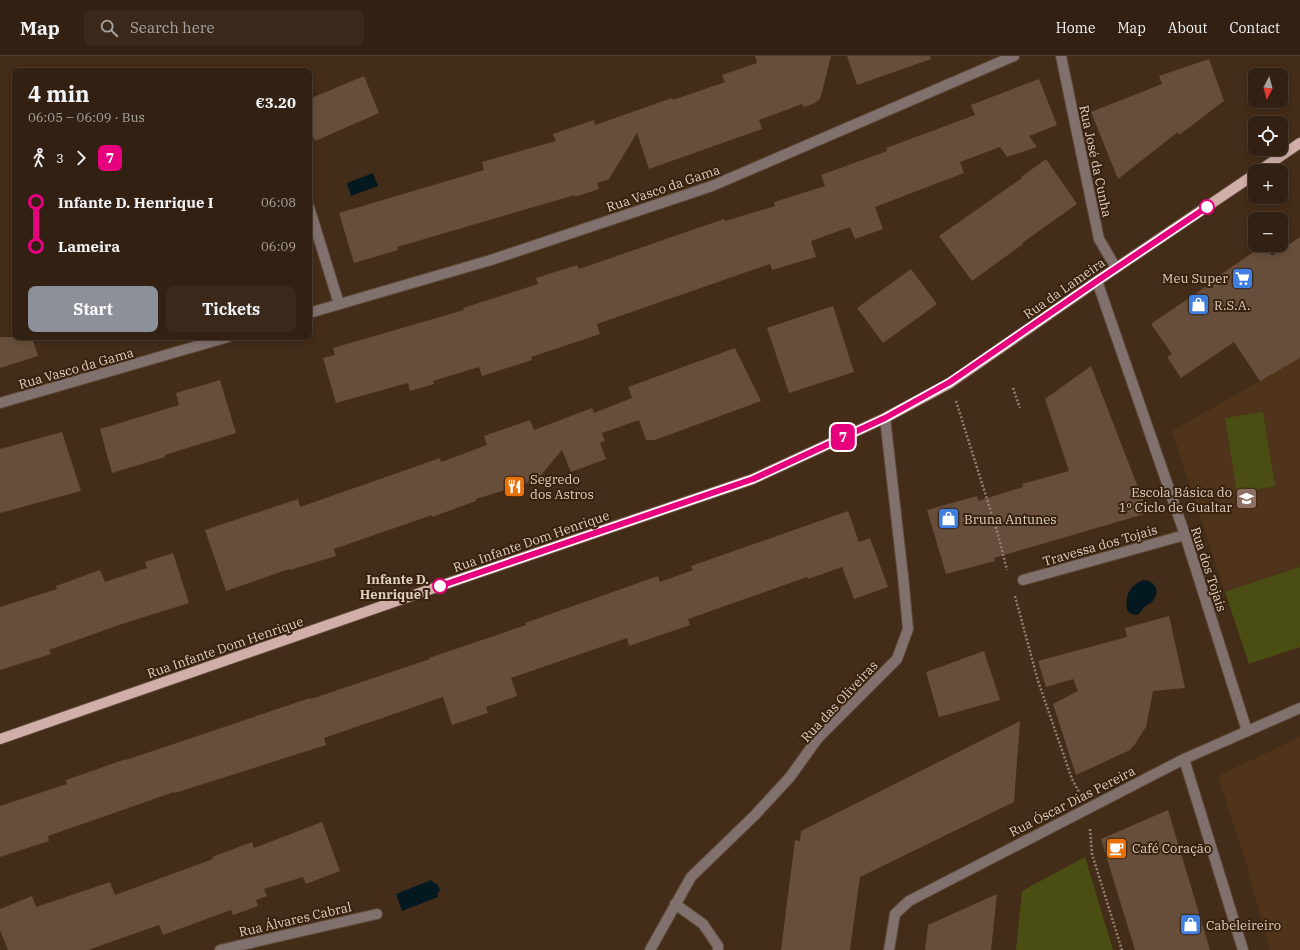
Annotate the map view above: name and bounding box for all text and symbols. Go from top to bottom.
search box [84,10,364,46]
text: Map [20,16,60,40]
icon: search [98,17,120,39]
text: Search here [130,18,214,37]
text: Home [1056,19,1095,37]
text: Map [1117,19,1146,37]
text: About [1168,19,1207,37]
text: Contact [1229,19,1280,37]
north arrow [1248,68,1288,108]
map controls [1248,68,1288,252]
text: 4 min [28,79,90,108]
text: €3.20 [255,93,296,112]
street label: Rua José da Cunha [1075,103,1116,219]
text: 06:05 – 06:09 · Bus [28,109,145,126]
button: locate [1248,116,1288,156]
icon: walk [28,147,50,169]
icon: forward [70,147,92,169]
text: 7 [106,149,114,167]
text: 3 [56,150,64,167]
street label: Rua Vasco da Gama [604,161,722,216]
button: + [1248,164,1288,204]
text: Infante D. Henrique I [58,193,214,212]
text: 06:08 [261,194,296,211]
unlabelled marker [1199,199,1215,215]
button: − [1248,212,1288,252]
text: Lameira [58,237,120,256]
text: 06:09 [261,238,296,255]
street label: Rua da Lameira [1020,254,1108,323]
supermarket icon: Meu Super [1230,265,1256,291]
place label: Meu Super [1162,270,1228,287]
button: Start [28,286,158,332]
button: Tickets [166,286,296,332]
shop icon: R.S.A. [1185,292,1211,318]
place label: R.S.A. [1214,297,1250,314]
street label: Rua Vasco da Gama [17,344,136,393]
line badge: 7 [830,424,856,450]
text: 7 [839,428,847,446]
place label: Segredo dos Astros [530,471,594,503]
restaurant icon: Segredo dos Astros [502,473,528,499]
place label: Escola Básica do 1º Ciclo de Gualtar [1119,484,1232,516]
school or university icon: Escola Básica do 1º Ciclo de Gualtar [1234,486,1260,512]
shop icon: Bruna Antunes [936,506,962,532]
street label: Rua Infante Dom Henrique [451,507,612,576]
place label: Bruna Antunes [964,511,1057,528]
street label: Travessa dos Tojais [1041,521,1160,570]
street label: Rua dos Tojais [1187,525,1230,614]
place label: Infante D. Henrique I [360,571,429,603]
marker: Infante D. Henrique I [432,578,448,594]
street label: Rua Infante Dom Henrique [145,613,306,682]
street label: Rua das Oliveiras [797,657,882,746]
street label: Rua Óscar Dias Pereira [1006,762,1138,841]
cafe icon: Café Coração [1104,835,1130,861]
place label: Café Coração [1132,840,1211,857]
street label: Rua Álvares Cabral [237,898,353,941]
shop icon: Cabeleireiro [1178,912,1204,938]
place label: Cabeleireiro [1206,917,1281,934]

